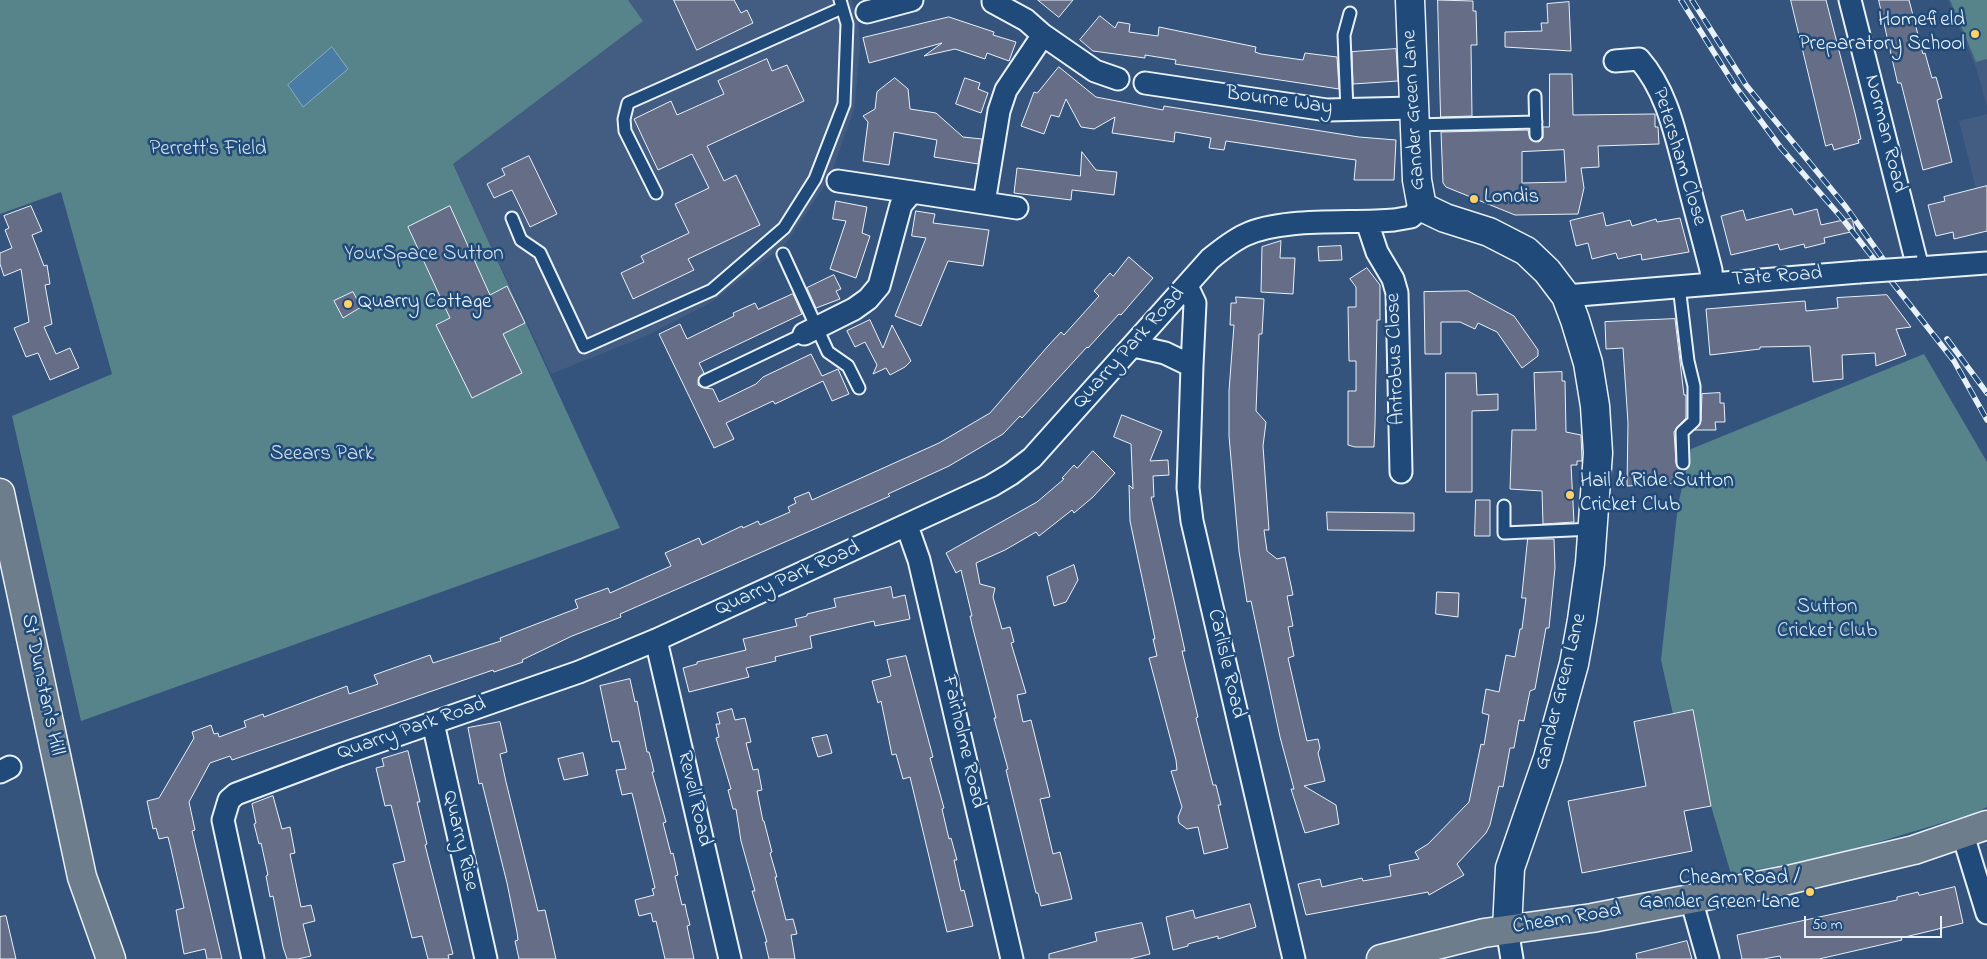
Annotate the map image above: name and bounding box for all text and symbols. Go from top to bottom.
place label: Homefield Preparatory School [1799,9,1965,59]
marker: Homefield Preparatory School [1969,28,1981,40]
street label: Gander Green Lane [1398,29,1432,191]
street label: Norman Road [1857,72,1911,196]
street label: Bourne Way [1224,82,1334,122]
street label: Petersham Close [1645,85,1711,229]
park label: Perrett's Field [149,138,267,164]
place label: Londis [1484,186,1539,212]
marker: Londis [1468,193,1480,205]
park label: YourSpace Sutton [344,243,504,269]
street label: Tate Road [1731,262,1823,294]
street label: Quarry Park Road [1069,283,1191,415]
place label: Quarry Cottage [358,291,491,317]
street label: Antrobus Close [1382,293,1412,425]
marker: Quarry Cottage [342,298,354,310]
park label: Seears Park [270,443,374,469]
place label: Hail & Ride Sutton Cricket Club [1580,470,1734,520]
marker: Hail & Ride Sutton Cricket Club [1564,489,1576,501]
street label: Quarry Park Road [712,537,864,623]
park label: Sutton Cricket Club [1777,596,1877,646]
street label: Carlisle Road [1200,607,1250,721]
street label: Gander Green Lane [1530,611,1594,773]
street label: St Dunstan's Hill [14,612,68,758]
street label: Fairholme Road [934,673,990,811]
street label: Quarry Park Road [334,693,490,767]
street label: Revell Road [670,749,716,849]
street label: Quarry Rise [435,788,483,894]
place label: Cheam Road / Gander Green Lane [1639,867,1800,917]
marker: Cheam Road / Gander Green Lane [1804,886,1816,898]
street label: Cheam Road [1511,899,1623,941]
scale bar [1807,906,1944,938]
text: 50 m [1812,914,1842,936]

